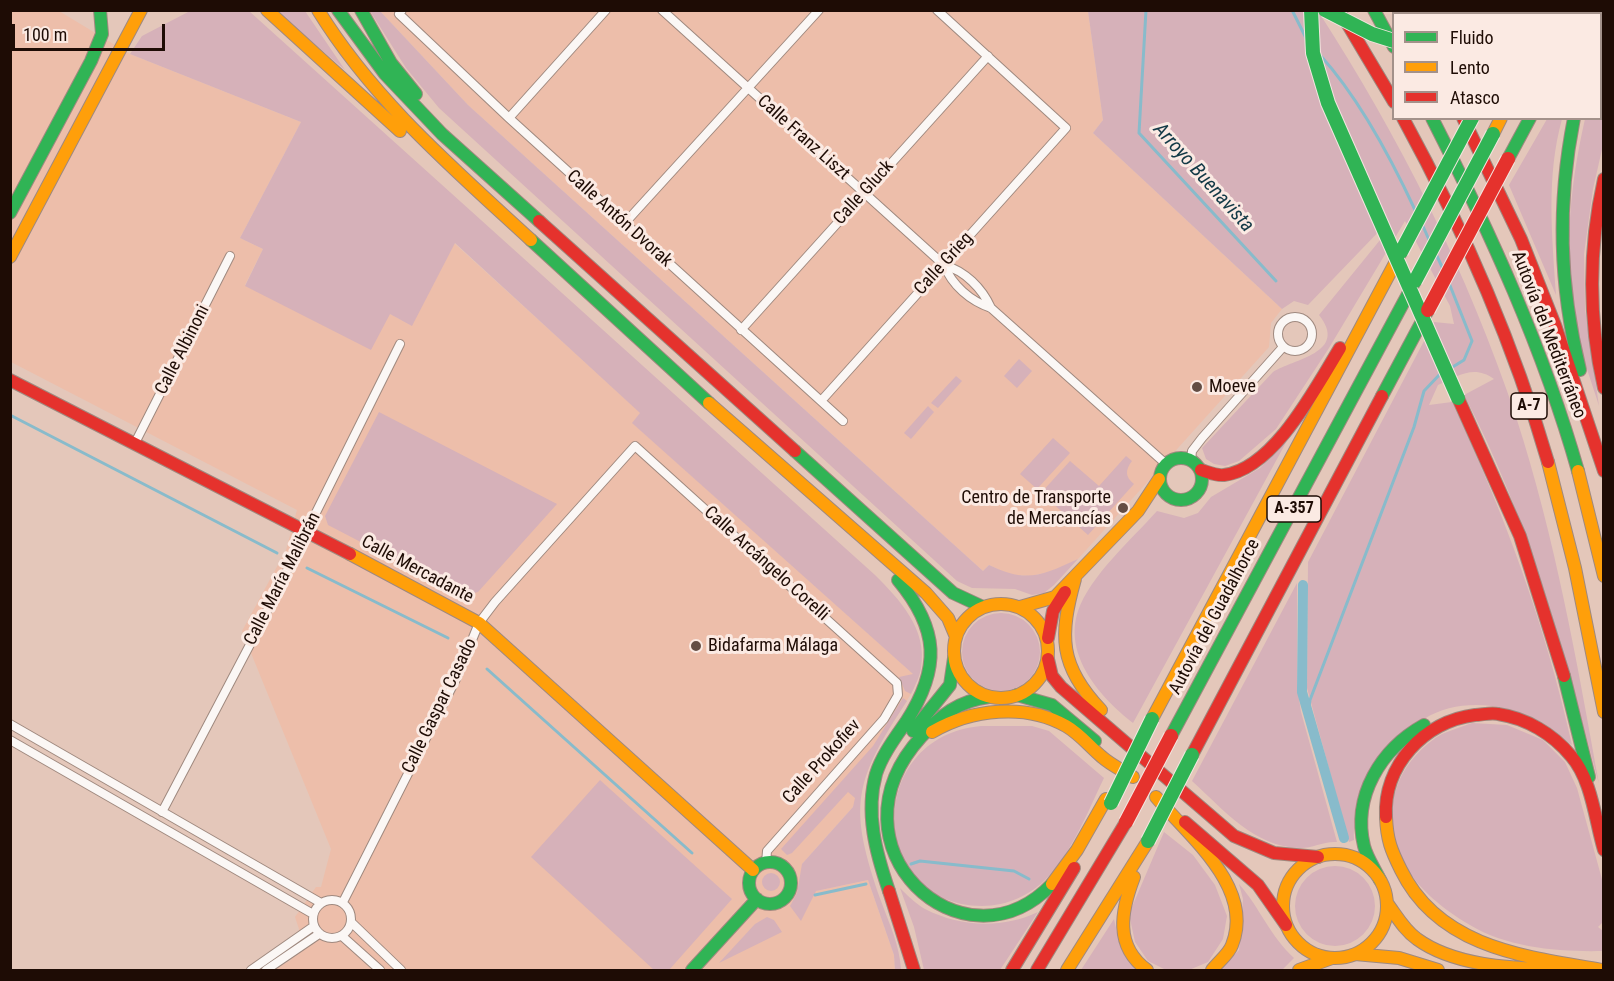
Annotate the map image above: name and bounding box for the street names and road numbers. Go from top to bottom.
street label: Calle Franz Liszt [752,91,854,185]
street label: Calle Gluck [829,156,899,230]
street label: Calle Antón Dvorak [562,166,676,272]
street label: Calle Grieg [910,228,978,300]
street label: Autovía del Mediterráneo [1506,248,1590,422]
street label: Calle Albinoni [151,302,215,398]
road number: A-7 [1511,393,1547,419]
road number: A-357 [1267,496,1321,522]
street label: Calle Arcángelo Corelli [699,502,833,626]
street label: Calle María Malibrán [240,509,326,649]
street label: Calle Mercadante [357,531,477,609]
street label: Autovía del Guadalhorce [1165,536,1265,698]
street label: Calle Gaspar Casado [398,635,482,777]
street label: Calle Prokofiev [779,715,865,809]

